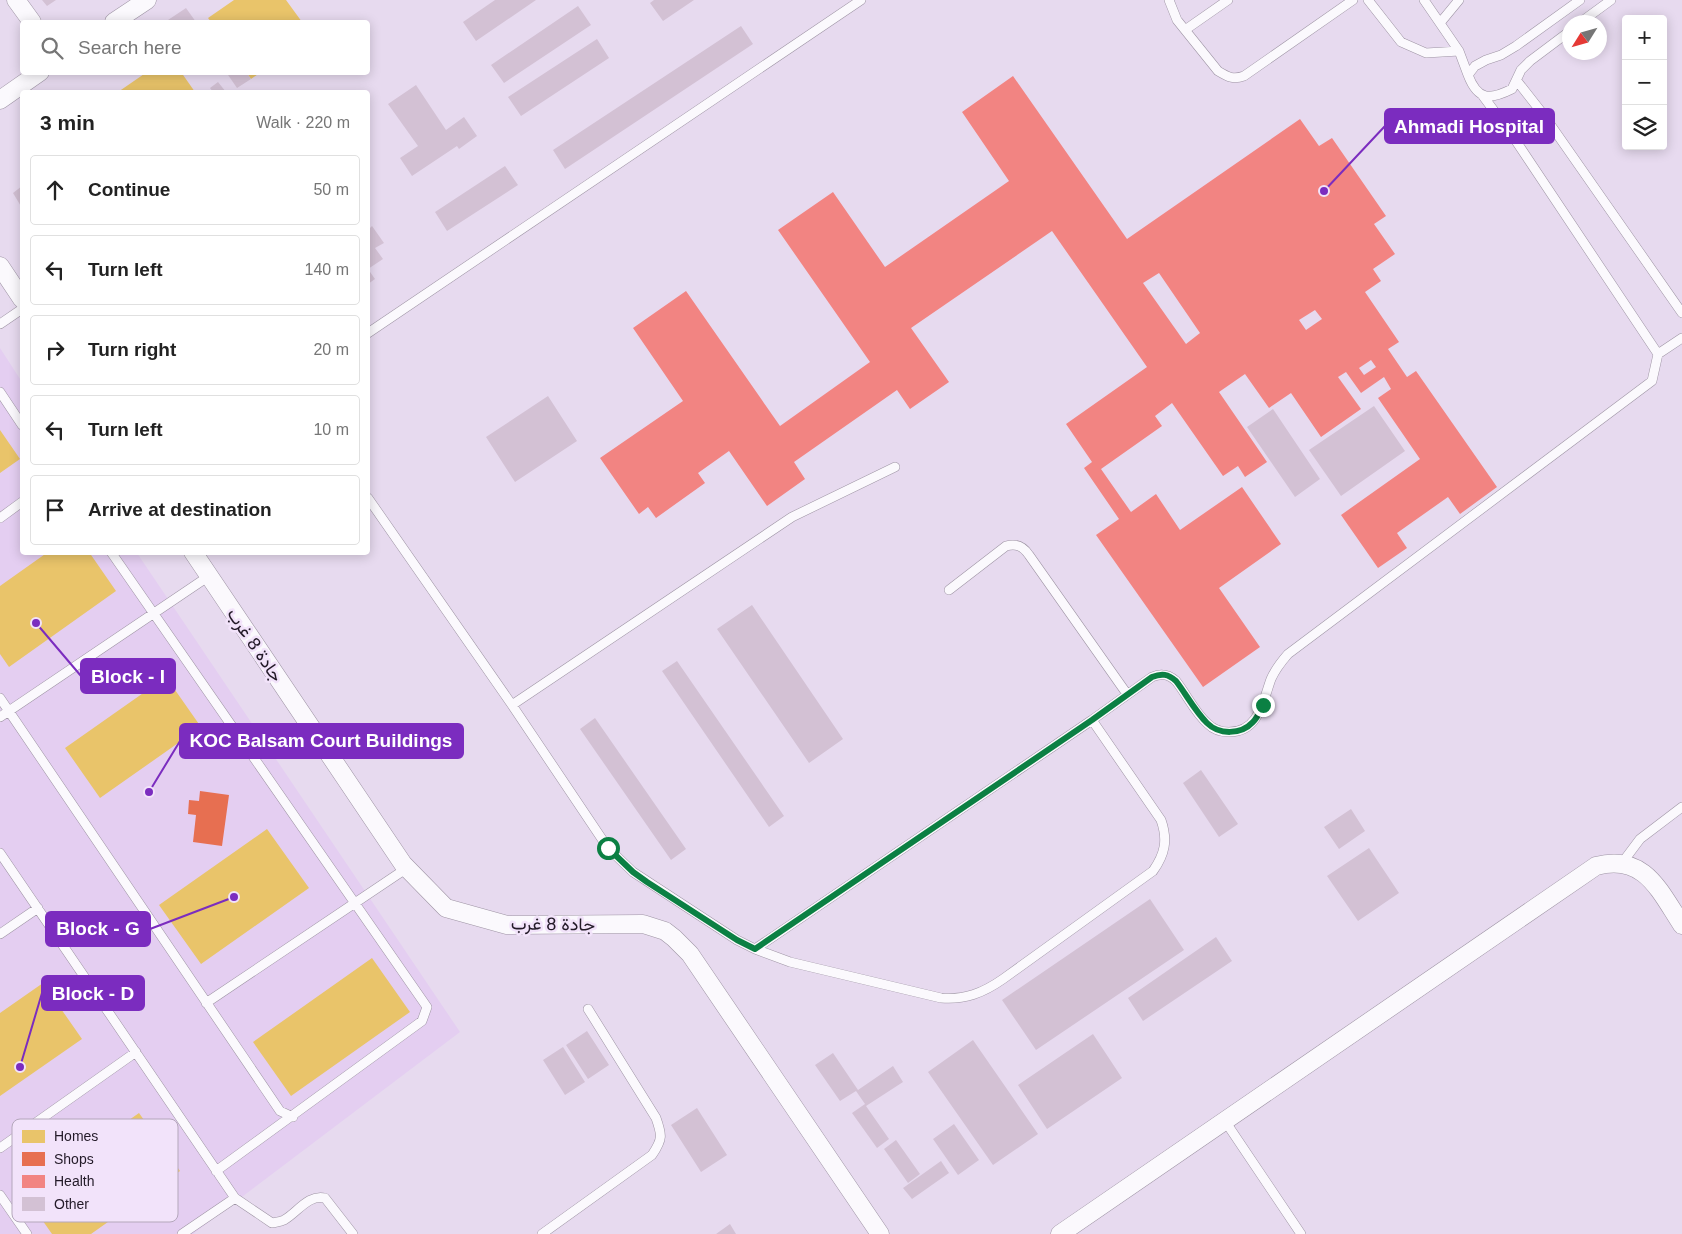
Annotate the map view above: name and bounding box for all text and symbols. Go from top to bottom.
north arrow [1562,15,1607,60]
map controls [1622,15,1667,150]
button: + [1622,15,1667,60]
search box [20,20,370,75]
icon: search [38,34,66,62]
text: Search here [78,37,182,58]
button: − [1622,60,1667,105]
button: layers [1622,105,1667,150]
callout: Ahmadi Hospital [1385,109,1554,143]
text: 3 min [40,111,95,134]
text: Walk · 220 m [256,114,350,131]
text: Ahmadi Hospital [1394,116,1544,137]
icon: ahead [41,176,69,204]
text: Continue [88,179,170,200]
text: 50 m [313,181,349,198]
icon: left [41,256,69,284]
text: Turn left [88,259,163,280]
text: 140 m [305,261,349,278]
icon: right [41,336,69,364]
text: Turn right [88,339,176,360]
text: 20 m [313,341,349,358]
icon: left [41,416,69,444]
text: Turn left [88,419,163,440]
text: 10 m [313,421,349,438]
icon: arrive [41,496,69,524]
text: Arrive at destination [88,499,272,520]
street label: جادة 8 غرب [222,604,287,686]
callout: Block - I [81,659,175,693]
text: Block - I [91,666,165,687]
route end [1252,694,1275,717]
callout: KOC Balsam Court Buildings [180,724,463,758]
text: KOC Balsam Court Buildings [190,730,452,751]
route start [597,837,620,860]
callout: Block - G [46,912,150,946]
street label: جادة 8 غرب [511,913,595,936]
text: Block - G [56,918,140,939]
callout: Block - D [42,976,144,1010]
text: Block - D [52,983,134,1004]
legend [12,1119,178,1222]
text: Homes [54,1128,98,1144]
text: Shops [54,1151,94,1167]
text: Health [54,1173,94,1189]
text: Other [54,1196,89,1212]

